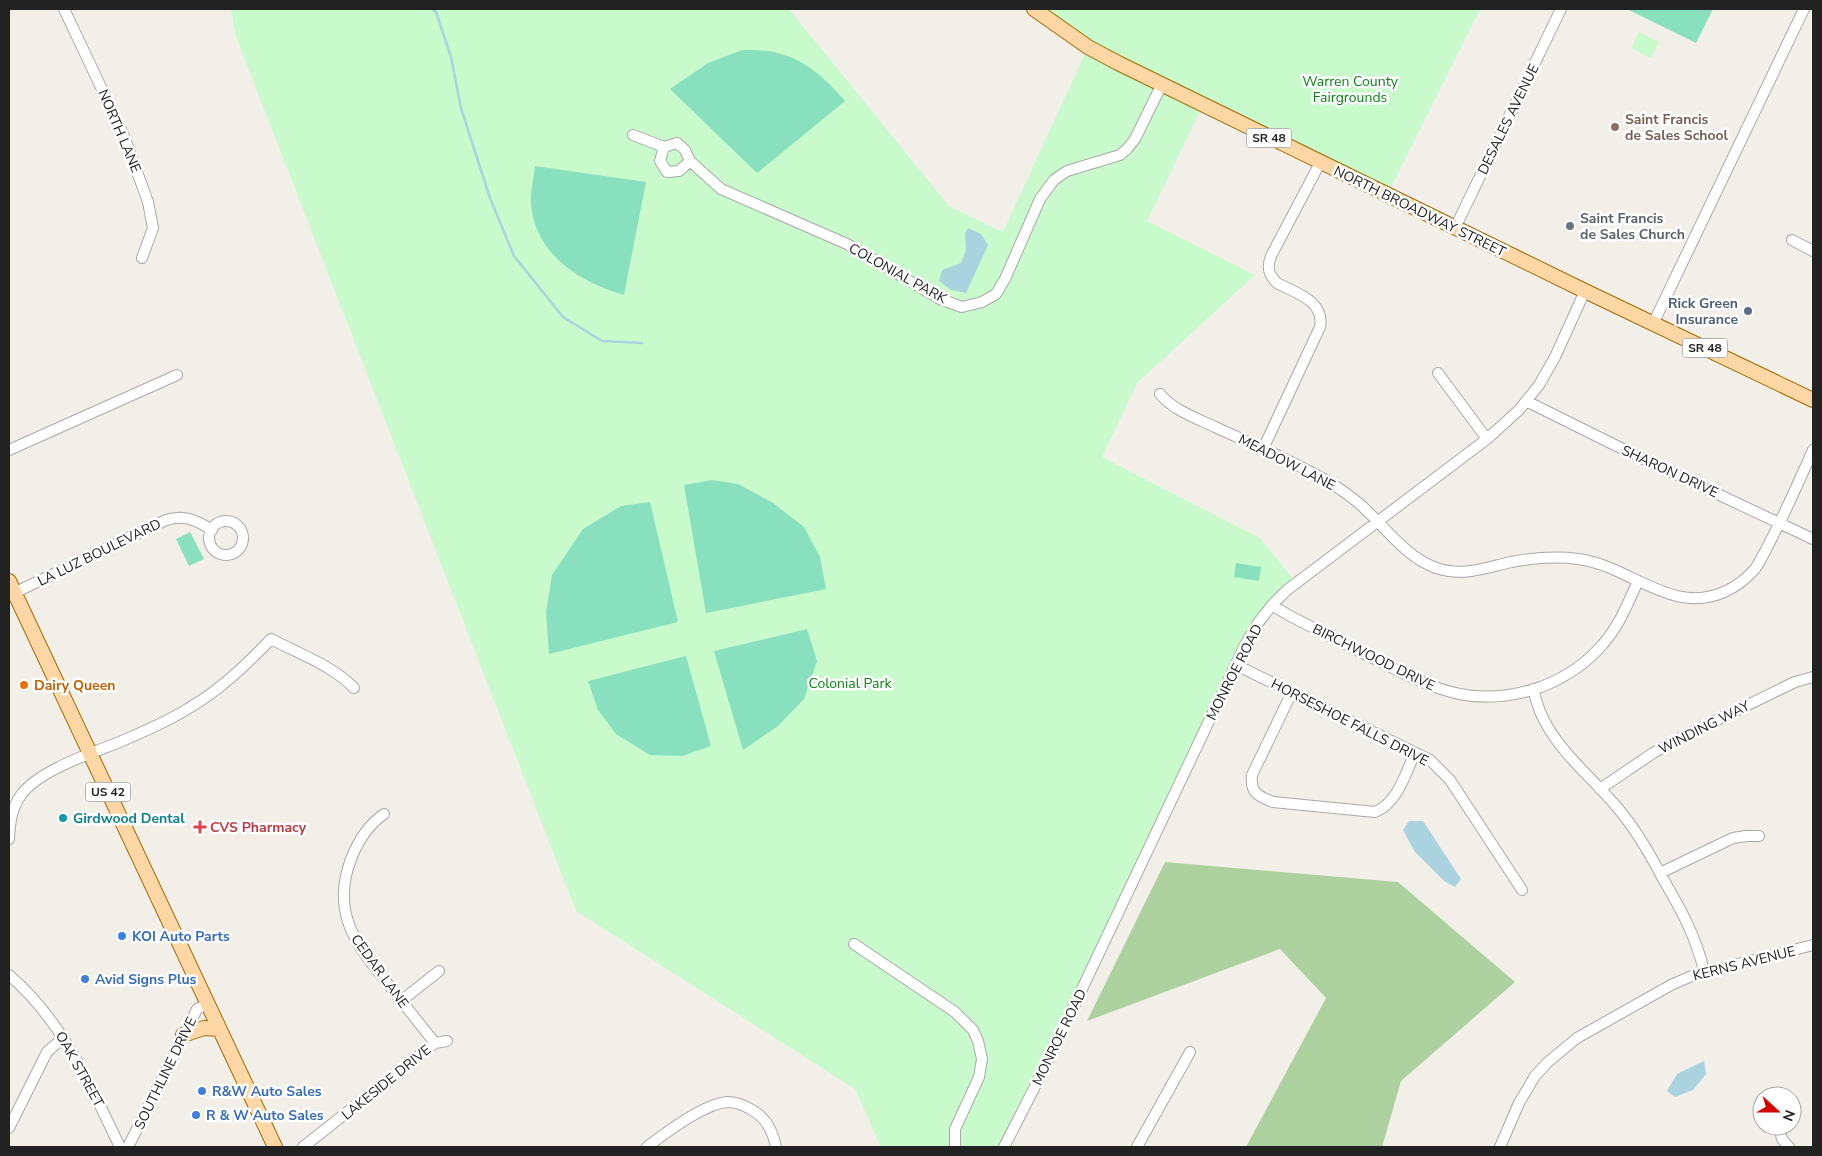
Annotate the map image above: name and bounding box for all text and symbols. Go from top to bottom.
street label: DESALES AVENUE [1473,61,1544,178]
park label: Warren County Fairgrounds [1302,72,1399,107]
street label: NORTH LANE [93,87,146,176]
place label: Saint Francis de Sales School [1625,110,1729,145]
marker: Saint Francis de Sales School [1609,121,1621,133]
road number: SR 48 [1246,128,1292,148]
street label: NORTH BROADWAY STREET [1331,161,1509,262]
place label: Saint Francis de Sales Church [1580,209,1685,244]
marker: Saint Francis de Sales Church [1564,220,1576,232]
street label: COLONIAL PARK [845,239,950,308]
place label: Rick Green Insurance [1668,294,1738,329]
marker: Rick Green Insurance [1742,305,1754,317]
road number: SR 48 [1682,338,1728,358]
street label: MEADOW LANE [1235,430,1338,495]
street label: SHARON DRIVE [1618,441,1721,502]
street label: LA LUZ BOULEVARD [34,514,164,591]
street label: BIRCHWOOD DRIVE [1309,619,1438,695]
street label: MONROE ROAD [1202,621,1267,723]
park label: Colonial Park [809,674,892,693]
street label: HORSESHOE FALLS DRIVE [1268,674,1432,771]
place label: Dairy Queen [34,676,115,695]
marker: Dairy Queen [18,679,30,691]
street label: WINDING WAY [1655,696,1754,759]
road number: US 42 [86,782,130,802]
place label: Girdwood Dental [73,809,185,828]
marker: Girdwood Dental [57,812,69,824]
place label: CVS Pharmacy [210,818,307,837]
marker: CVS Pharmacy [194,821,206,833]
place label: KOI Auto Parts [132,927,230,946]
marker: KOI Auto Parts [116,930,128,942]
street label: CEDAR LANE [346,931,413,1012]
street label: KERNS AVENUE [1691,942,1797,985]
place label: Avid Signs Plus [95,970,197,989]
marker: Avid Signs Plus [79,973,91,985]
street label: MONROE ROAD [1028,986,1091,1089]
street label: SOUTHLINE DRIVE [130,1014,201,1133]
street label: OAK STREET [51,1028,108,1111]
street label: LAKESIDE DRIVE [338,1040,435,1124]
place label: R&W Auto Sales [212,1082,322,1101]
marker: R&W Auto Sales [196,1085,208,1097]
north arrow [1752,1086,1802,1136]
place label: R & W Auto Sales [206,1106,324,1125]
text: N [1778,1107,1799,1124]
marker: R & W Auto Sales [190,1109,202,1121]

